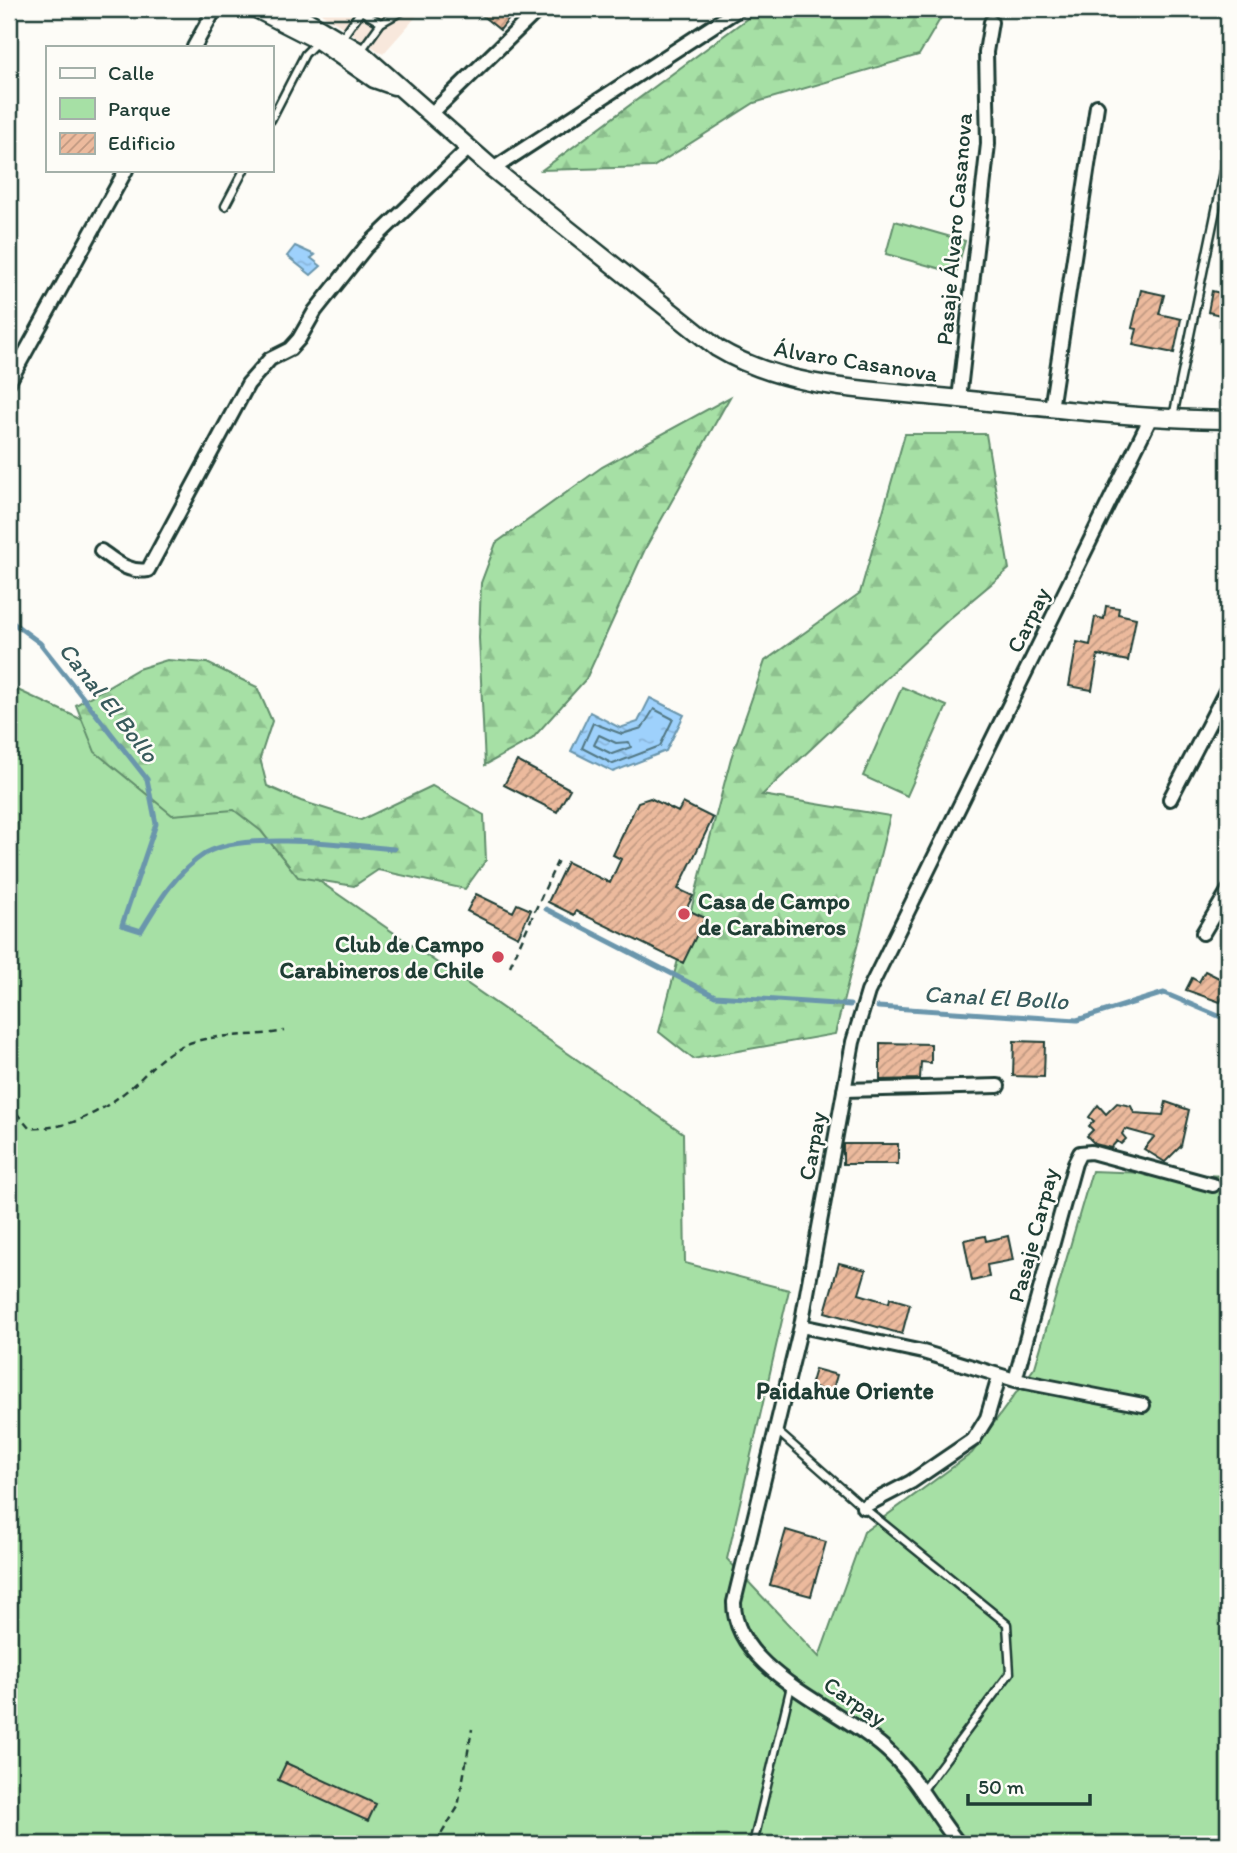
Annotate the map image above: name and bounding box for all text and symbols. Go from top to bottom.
legend [46,46,273,172]
text: Calle [108,60,154,85]
text: Parque [108,96,171,121]
street label: Pasaje Álvaro Casanova [930,111,978,347]
text: Edificio [108,130,176,155]
street label: Álvaro Casanova [772,334,940,388]
street label: Carpay [1000,583,1056,657]
water label: Canal El Bollo [53,636,165,768]
place label: Casa de Campo de Carabineros [698,887,850,941]
marker: Casa de Campo de Carabineros [676,906,692,922]
place label: Club de Campo Carabineros de Chile [279,930,484,984]
marker: Club de Campo Carabineros de Chile [490,949,506,965]
water label: Canal El Bollo [923,979,1070,1015]
street label: Carpay [792,1109,832,1183]
street label: Pasaje Carpay [1002,1165,1064,1305]
district label: Paidahue Oriente [756,1376,934,1405]
street label: Carpay [818,1670,892,1732]
scale bar [968,1762,1090,1806]
text: 50 m [978,1774,1025,1799]

